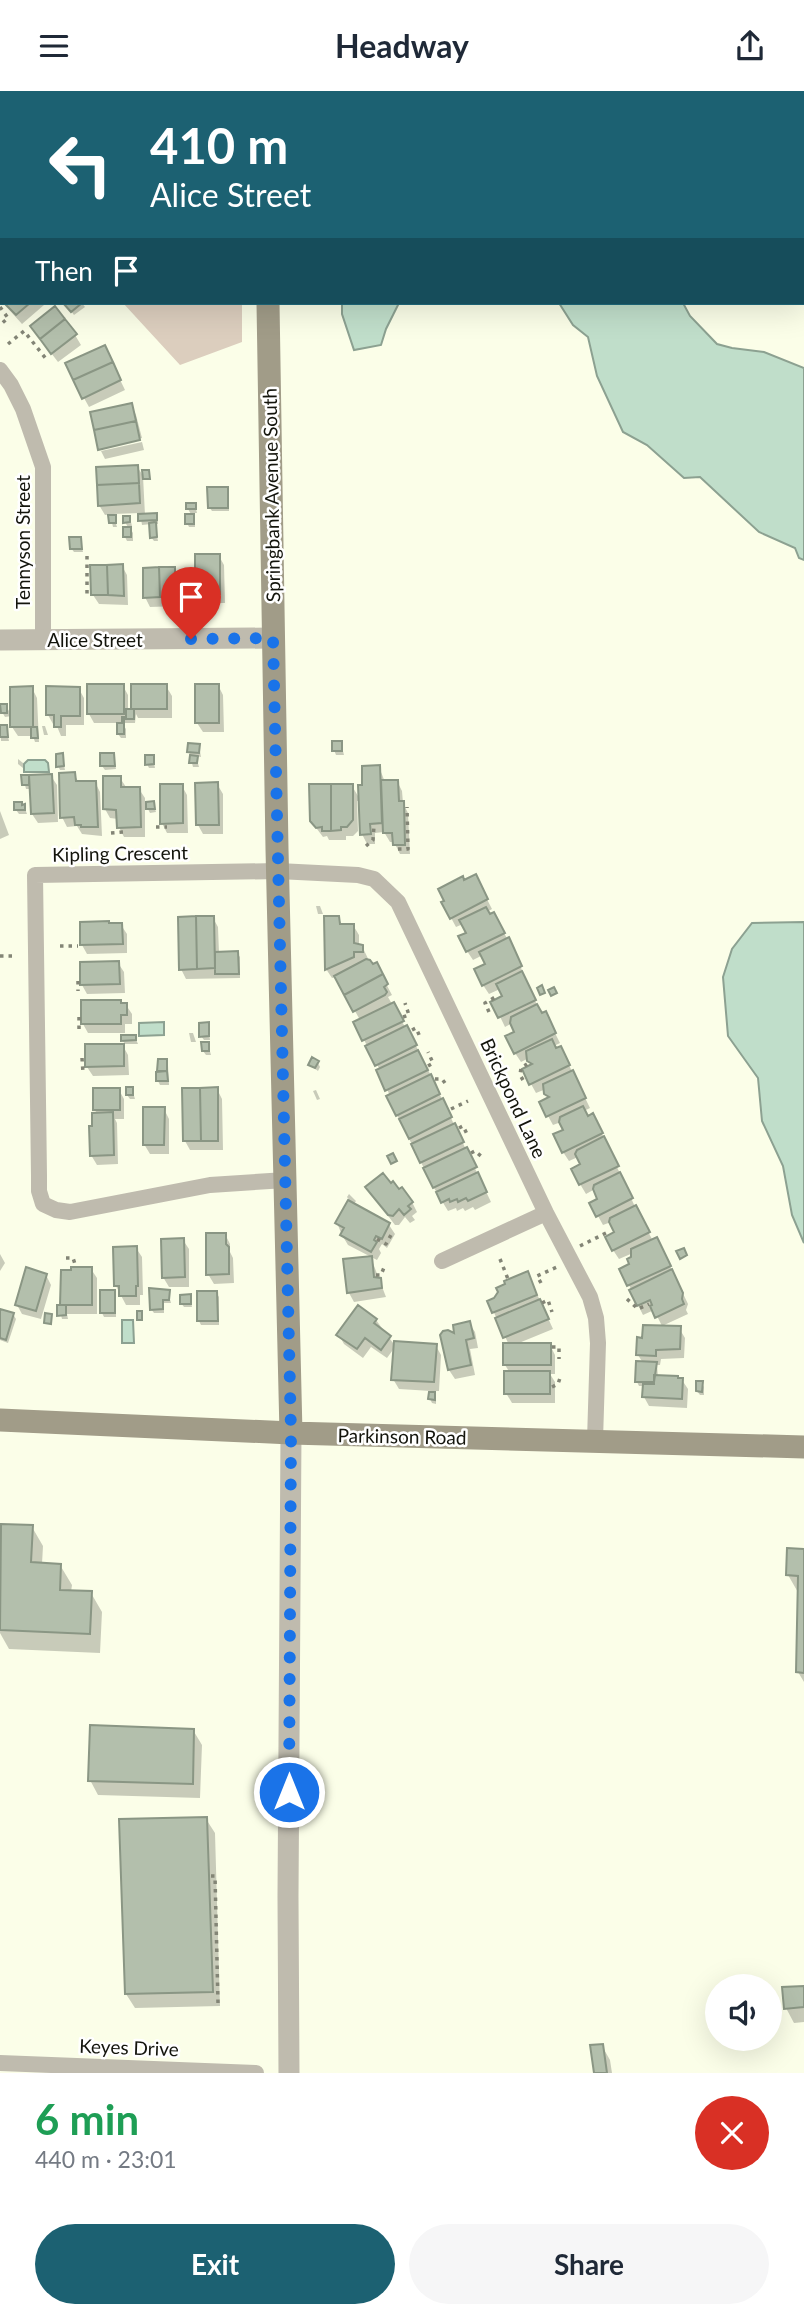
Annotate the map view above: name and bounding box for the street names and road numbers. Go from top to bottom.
street label: Springbank Avenue South [258,388,284,602]
street label: Tennyson Street [11,475,34,609]
street label: Alice Street [47,628,143,651]
street label: Kipling Crescent [52,840,188,866]
street label: Brickpond Lane [476,1034,552,1162]
street label: Parkinson Road [337,1423,467,1449]
street label: Keyes Drive [79,2034,179,2060]

